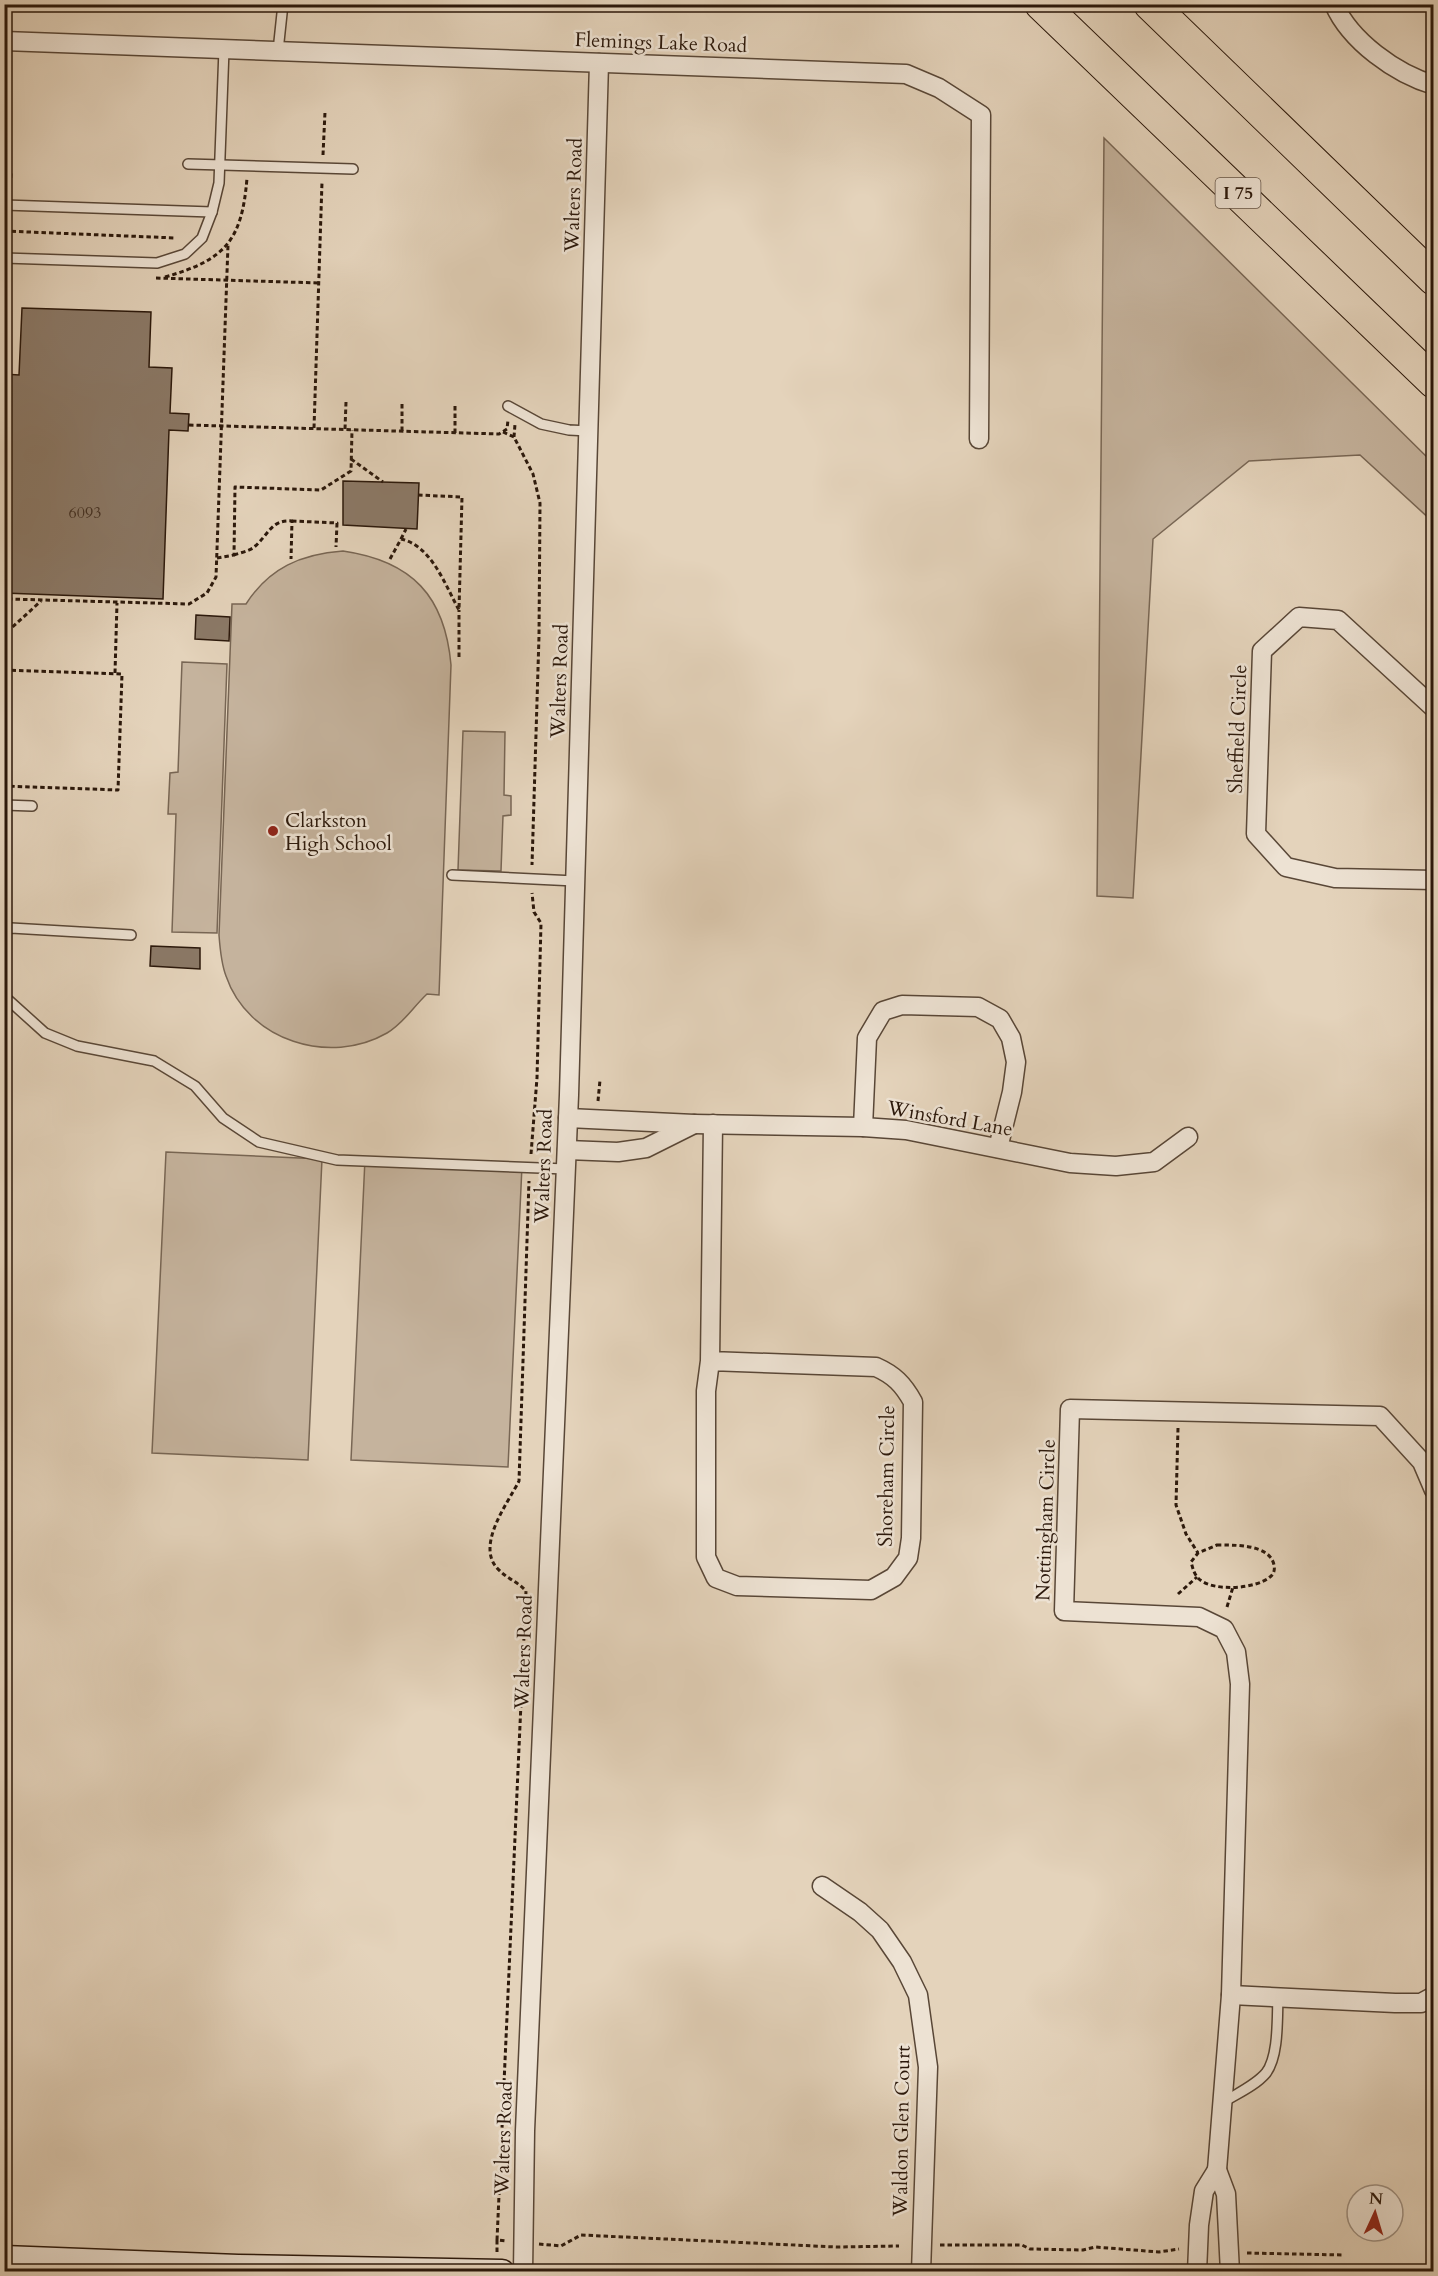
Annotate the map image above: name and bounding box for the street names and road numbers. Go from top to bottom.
street label: Flemings Lake Road [574,26,748,59]
street label: Walters Road [558,137,589,254]
road number: I 75 [1216,178,1260,208]
street label: Walters Road [544,623,575,740]
street label: Sheffield Circle [1222,664,1253,794]
street label: Winsford Lane [884,1094,1015,1143]
street label: Walters Road [528,1108,559,1225]
street label: Shoreham Circle [872,1405,901,1547]
street label: Nottingham Circle [1029,1439,1062,1602]
street label: Walters Road [508,1594,539,1711]
street label: Waldon Glen Court [886,2044,917,2218]
street label: Walters Road [488,2080,519,2197]

